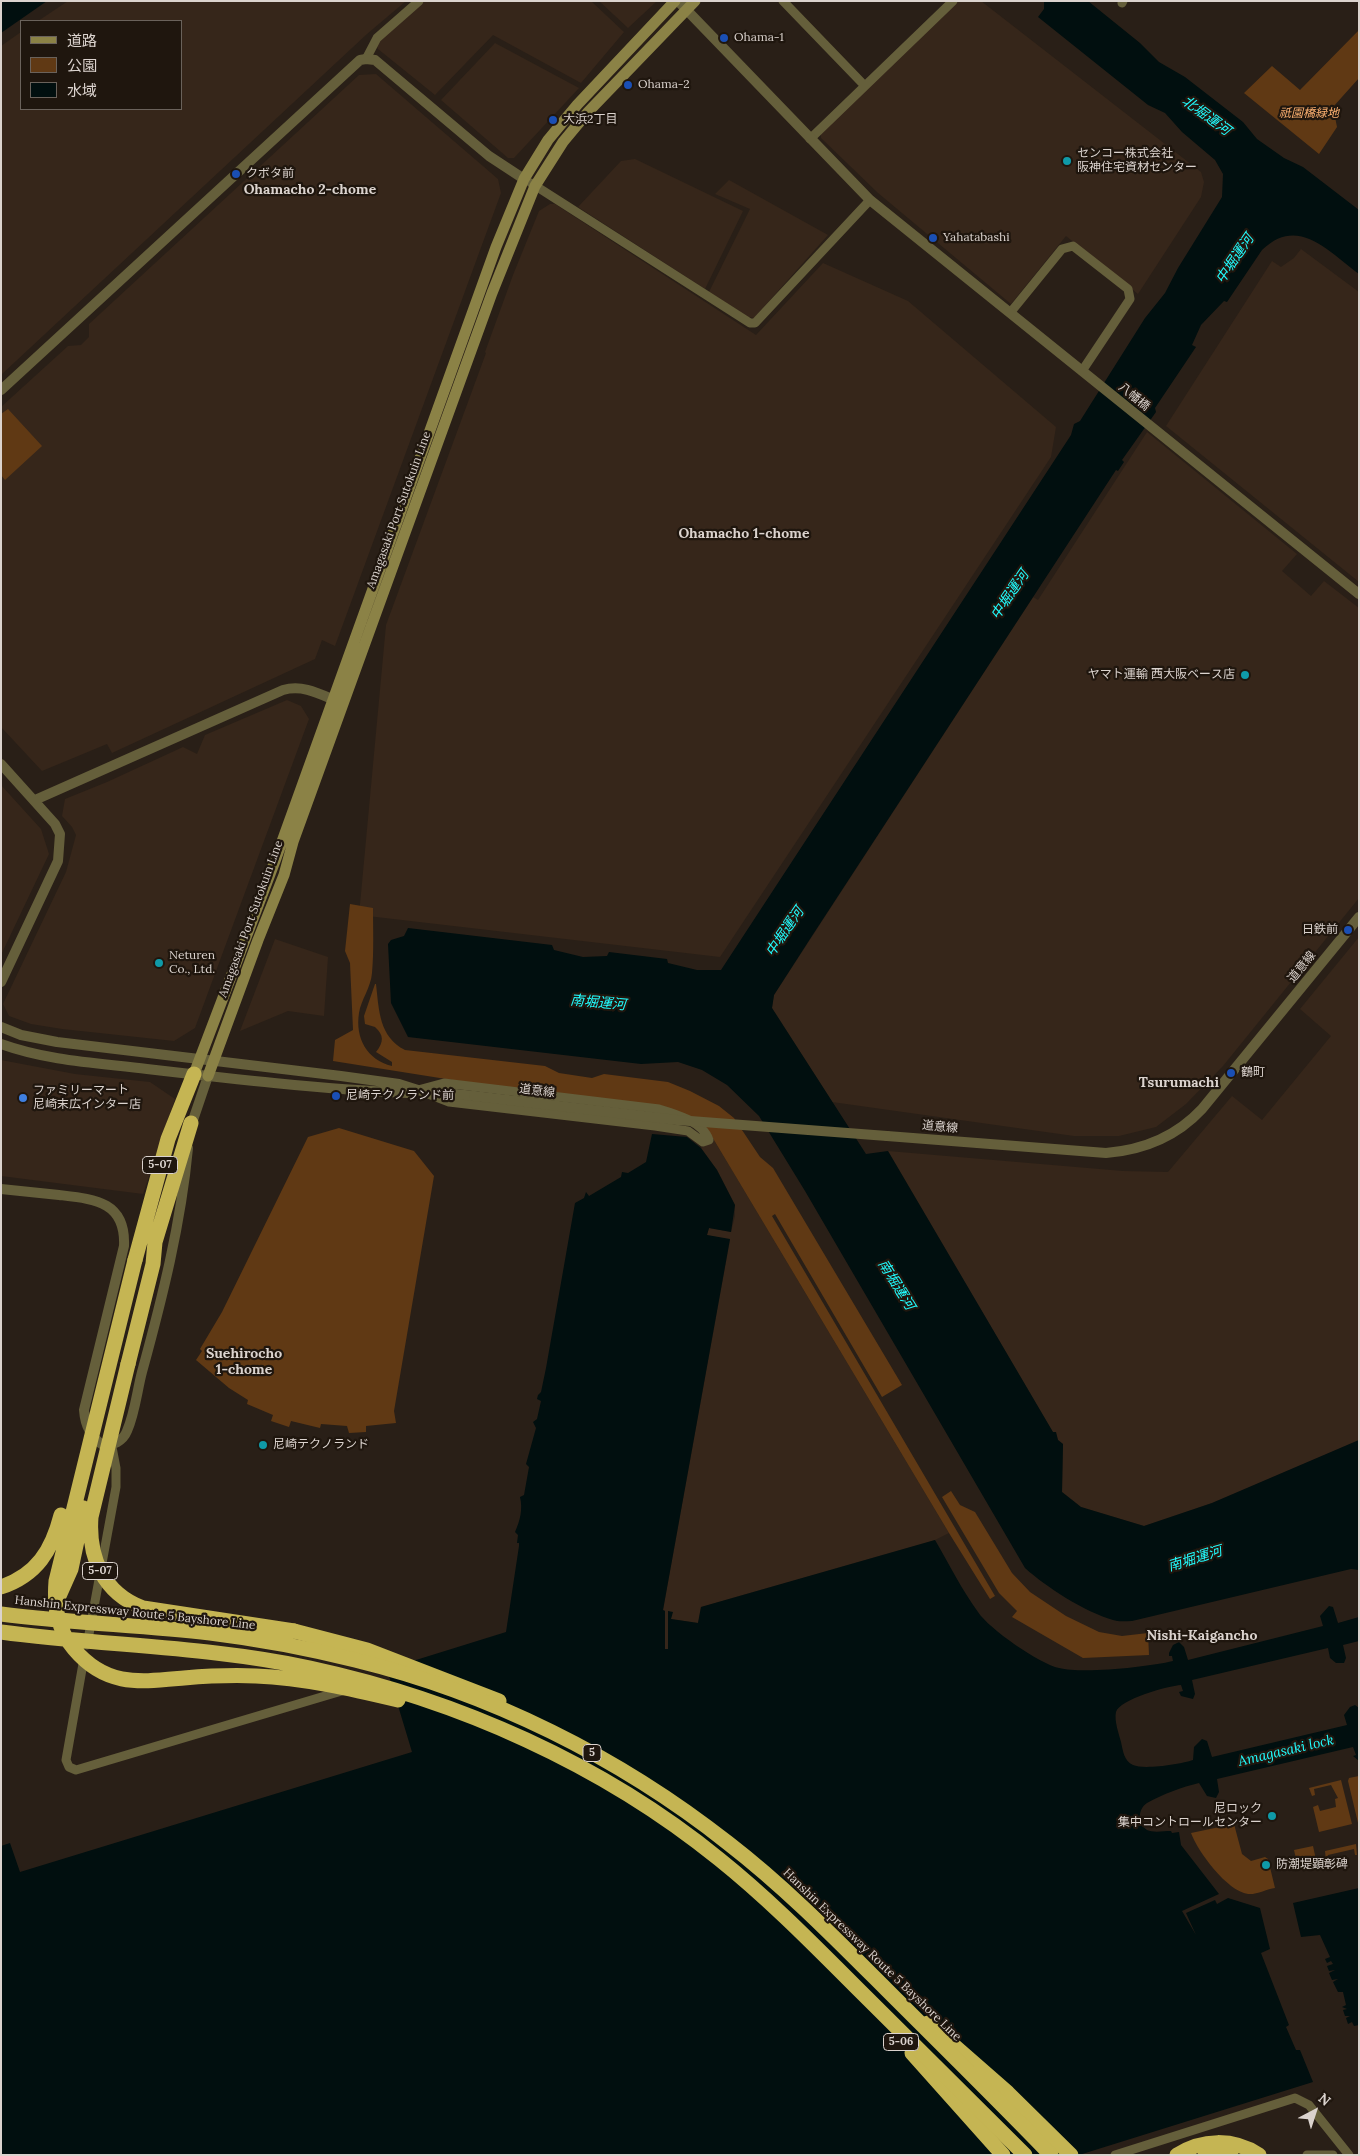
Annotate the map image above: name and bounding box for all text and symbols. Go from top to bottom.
legend [20,20,182,110]
text: 道路 [67,31,97,50]
place label: Ohama-1 [734,31,784,45]
marker: Ohama-1 [718,32,730,44]
text: 公園 [67,56,97,75]
place label: Ohama-2 [638,78,690,92]
marker: Ohama-2 [622,79,634,91]
text: 水域 [67,81,97,100]
water label: 北堀運河 [1178,93,1234,139]
park label: 祇園橋緑地 [1279,107,1339,121]
place label: 大浜2丁目 [563,113,617,127]
marker: 大浜2丁目 [547,114,559,126]
place label: センコー株式会社 阪神住宅資材センター [1077,147,1197,175]
marker: センコー株式会社 阪神住宅資材センター [1061,155,1073,167]
place label: クボタ前 [246,167,294,181]
marker: クボタ前 [230,168,242,180]
district label: Ohamacho 2-chome [244,182,376,198]
place label: Yahatabashi [943,231,1010,245]
water label: 中堀運河 [1212,231,1258,287]
marker: Yahatabashi [927,232,939,244]
street label: 八幡橋 [1115,380,1153,414]
street label: Amagasaki Port Sutokuin Line [364,429,434,591]
district label: Ohamacho 1-chome [679,526,809,542]
water label: 中堀運河 [987,567,1033,623]
place label: ヤマト運輸 西大阪ベース店 [1088,668,1235,682]
marker: ヤマト運輸 西大阪ベース店 [1239,669,1251,681]
street label: Amagasaki Port Sutokuin Line [216,838,286,1000]
water label: 中堀運河 [762,904,808,960]
place label: 日鉄前 [1302,923,1338,937]
marker: 日鉄前 [1342,924,1354,936]
street label: 道意線 [1285,948,1319,986]
place label: Neturen Co., Ltd. [169,949,215,977]
marker: Neturen Co., Ltd. [153,957,165,969]
water label: 南堀運河 [569,992,627,1014]
place label: 鶴町 [1241,1066,1265,1080]
marker: 鶴町 [1225,1067,1237,1079]
district label: Tsurumachi [1139,1075,1219,1091]
street label: 道意線 [518,1082,556,1100]
place label: ファミリーマート 尼崎末広インター店 [33,1084,141,1112]
place label: 尼崎テクノランド前 [346,1089,454,1103]
marker: 尼崎テクノランド前 [330,1090,342,1102]
marker: ファミリーマート 尼崎末広インター店 [17,1092,29,1104]
street label: 道意線 [921,1118,959,1136]
road number: 5-07 [142,1156,178,1174]
water label: 南堀運河 [874,1257,918,1313]
district label: Suehirocho 1-chome [206,1346,282,1378]
place label: 尼崎テクノランド [273,1438,369,1452]
marker: 尼崎テクノランド [257,1439,269,1451]
water label: 南堀運河 [1166,1543,1224,1575]
road number: 5-07 [82,1562,118,1580]
street label: Hanshin Expressway Route 5 Bayshore Line [14,1593,256,1633]
district label: Nishi-Kaigancho [1147,1628,1257,1644]
water label: Amagasaki lock [1236,1732,1336,1770]
road number: 5 [583,1745,601,1762]
place label: 尼ロック 集中コントロールセンター [1118,1802,1262,1830]
marker: 尼ロック 集中コントロールセンター [1266,1810,1278,1822]
place label: 防潮堤顕彰碑 [1276,1858,1348,1872]
marker: 防潮堤顕彰碑 [1260,1859,1272,1871]
street label: Hanshin Expressway Route 5 Bayshore Line [780,1866,964,2044]
road number: 5-06 [884,2034,918,2050]
north arrow [1290,2086,1340,2136]
text: N [1315,2089,1335,2110]

